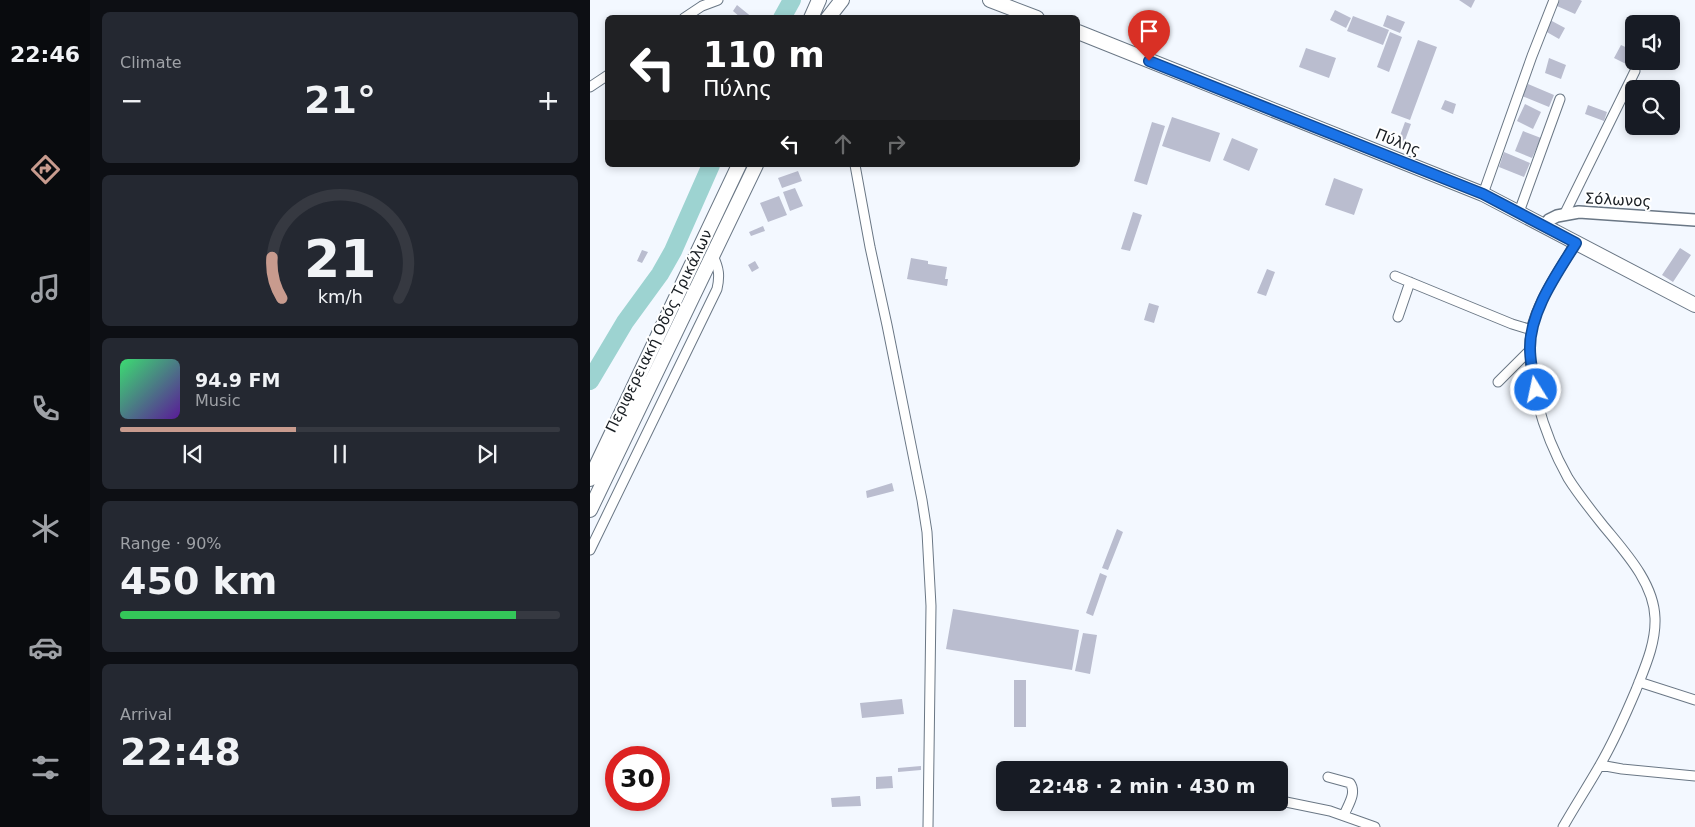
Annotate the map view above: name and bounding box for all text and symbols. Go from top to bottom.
pin [1128,10,1170,61]
map controls [1625,15,1680,135]
button: sound [1625,15,1680,70]
icon: arrive [1135,17,1163,45]
icon: left [620,35,685,100]
text: 110 m [703,35,825,75]
text: 22:46 [10,42,80,67]
text: Climate [120,53,182,72]
text: Πύλης [703,76,772,101]
text: 21° [304,78,376,122]
button: search [1625,80,1680,135]
text: − [120,84,143,117]
text: + [537,84,560,117]
street label: Πύλης [1373,125,1423,159]
icon: left [776,130,804,158]
icon: ahead [829,130,857,158]
icon: right [882,130,910,158]
icon: directions [28,152,63,187]
street label: Σόλωνος [1584,189,1652,211]
street label: Περιφερειακή Οδός Τρικάλων [602,227,716,435]
text: 21 [304,229,376,289]
icon: music [28,271,63,306]
text: km/h [317,286,363,307]
position arrow [1509,363,1561,415]
text: 94.9 FM [195,369,280,391]
icon: phone [28,391,63,426]
text: Music [195,391,241,410]
icon: previous [179,440,207,468]
icon: pause [326,440,354,468]
icon: next [473,440,501,468]
icon: climate [28,511,63,546]
text: Range · 90% [120,534,222,553]
text: 450 km [120,559,277,603]
icon: car [28,630,63,665]
text: Arrival [120,705,172,724]
text: 22:48 [120,730,241,774]
speed limit sign: 30 [605,746,670,811]
icon: filters [28,750,63,785]
text: 22:48 · 2 min · 430 m [1028,775,1256,797]

